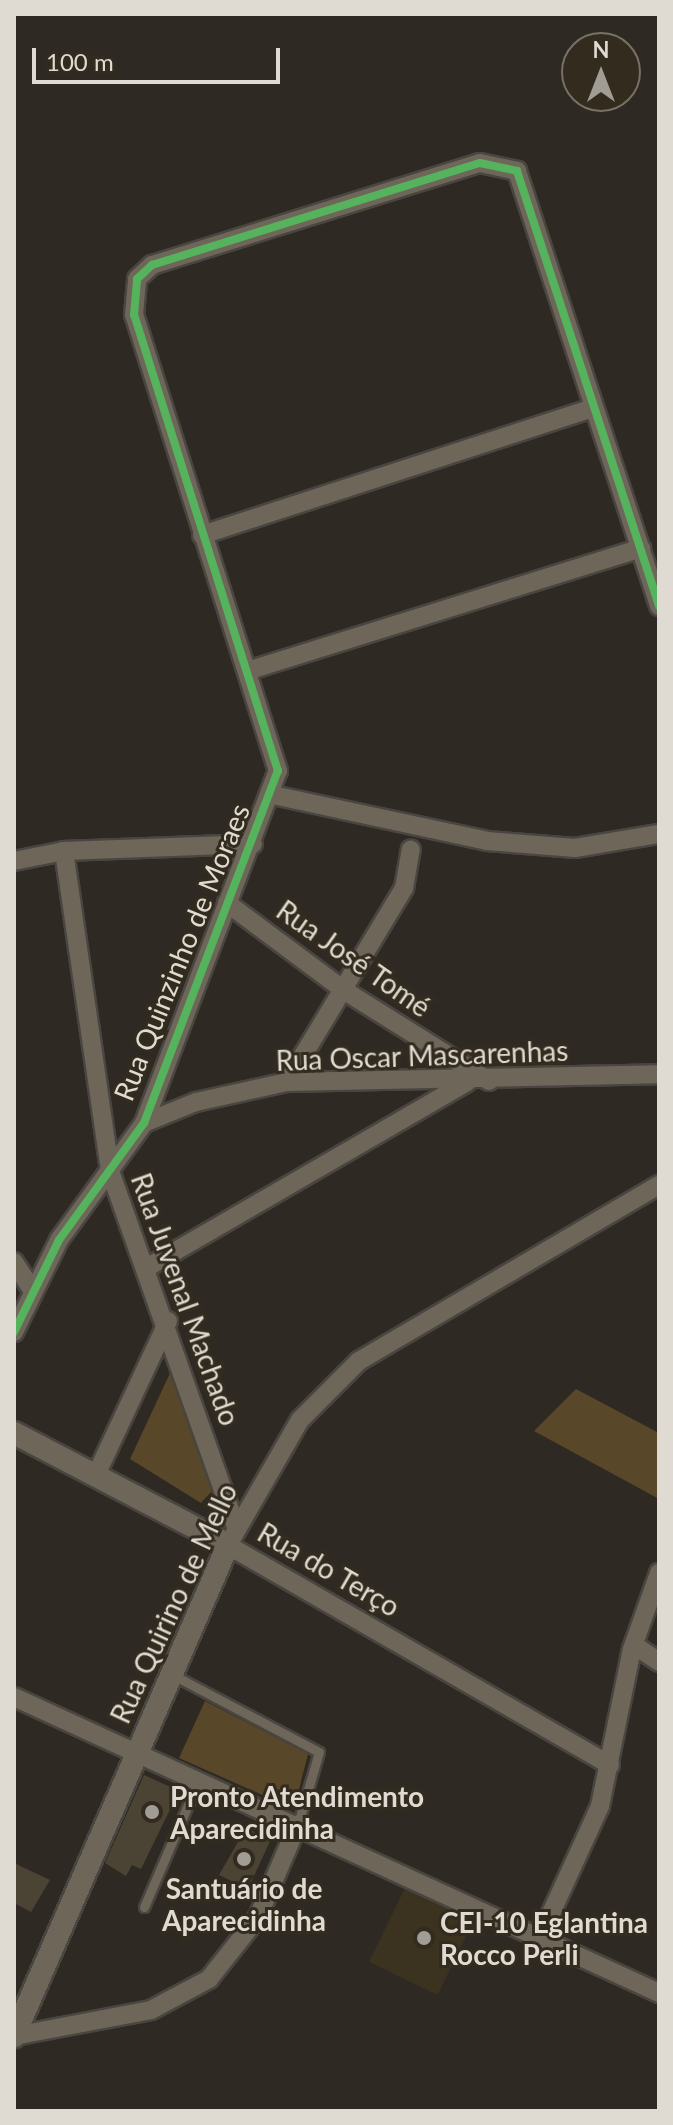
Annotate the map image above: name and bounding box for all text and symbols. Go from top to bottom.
scale bar [36,32,284,82]
north arrow [561,32,641,112]
text: N [593,36,609,63]
text: 100 m [46,47,114,76]
street label: Rua Quinzinho de Moraes [106,799,256,1105]
street label: Rua José Tomé [270,892,438,1024]
street label: Rua Oscar Mascarenhas [275,1033,569,1077]
street label: Rua Juvenal Machado [125,1168,247,1430]
street label: Rua Quirino de Mello [103,1478,243,1728]
street label: Rua do Terço [252,1515,406,1623]
place label: Pronto Atendimento Aparecidinha [170,1779,425,1845]
marker: Pronto Atendimento Aparecidinha [141,1801,163,1823]
marker: Santuário de Aparecidinha [235,1850,253,1868]
place label: Santuário de Aparecidinha [162,1871,326,1937]
place label: CEI-10 Eglantina Rocco Perli [440,1905,648,1971]
marker: CEI-10 Eglantina Rocco Perli [415,1929,433,1947]

